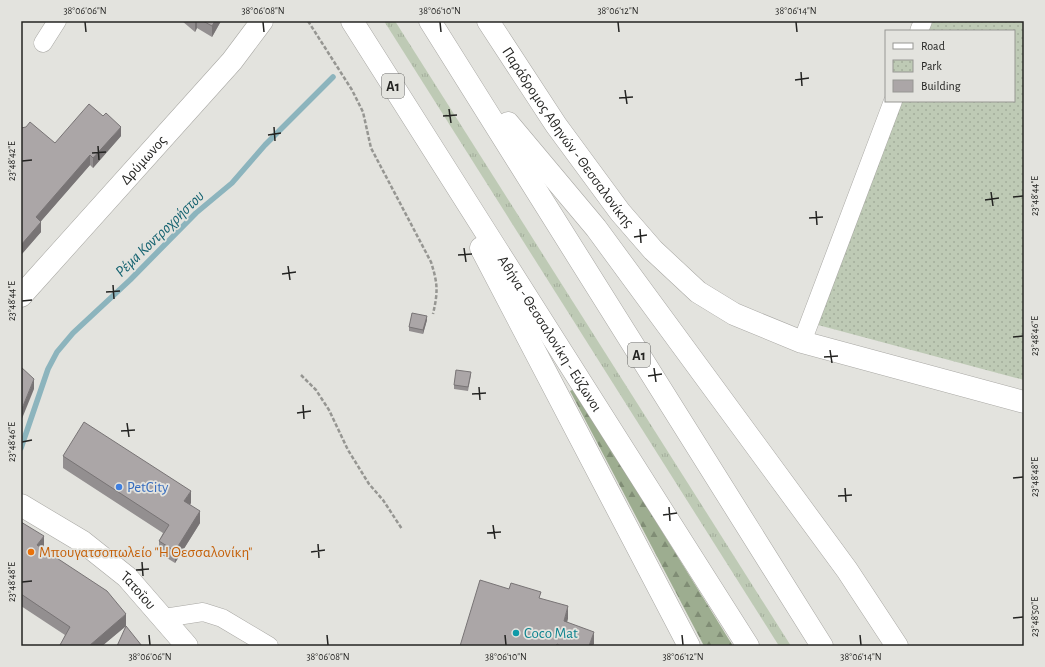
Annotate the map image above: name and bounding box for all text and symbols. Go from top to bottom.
text: 38°06'06"N [63,6,107,16]
text: 38°06'08"N [241,6,285,16]
text: 38°06'10"N [419,6,461,16]
text: 38°06'12"N [597,6,639,16]
text: 38°06'14"N [775,6,817,16]
legend [885,30,1015,102]
text: Road [921,40,945,52]
street label: Παράδρομος Αθηνών - Θεσσαλονίκης [499,44,637,230]
text: Park [921,60,942,72]
road number: Α1 [382,74,404,98]
text: Building [921,80,961,92]
street label: Δρύμωνος [118,133,169,188]
text: 23°48'42"E [7,141,17,181]
text: 23°48'44"E [1030,176,1040,216]
water label: Ρέμα Κοντροχρήστου [112,187,208,281]
street label: Αθήνα - Θεσσαλονίκη - Εύζωνοι [495,253,605,415]
text: 23°48'44"E [7,281,17,321]
text: 23°48'46"E [1030,316,1040,356]
road number: Α1 [628,343,650,367]
text: 23°48'46"E [7,422,17,462]
text: 23°48'48"E [1030,457,1040,497]
place label: PetCity [127,480,169,495]
marker: PetCity [114,482,124,492]
place label: Μπουγατσοπωλείο "Η Θεσσαλονίκη" [39,545,252,560]
marker: Μπουγατσοπωλείο "Η Θεσσαλονίκη" [26,547,36,557]
text: 23°48'48"E [7,562,17,602]
street label: Τατοΐου [118,568,159,613]
text: 23°48'50"E [1030,597,1040,637]
place label: Coco Mat [524,626,578,641]
marker: Coco Mat [511,628,521,638]
text: 38°06'06"N [128,652,172,662]
text: 38°06'08"N [306,652,350,662]
text: 38°06'10"N [485,652,527,662]
text: 38°06'12"N [662,652,704,662]
text: 38°06'14"N [840,652,882,662]

